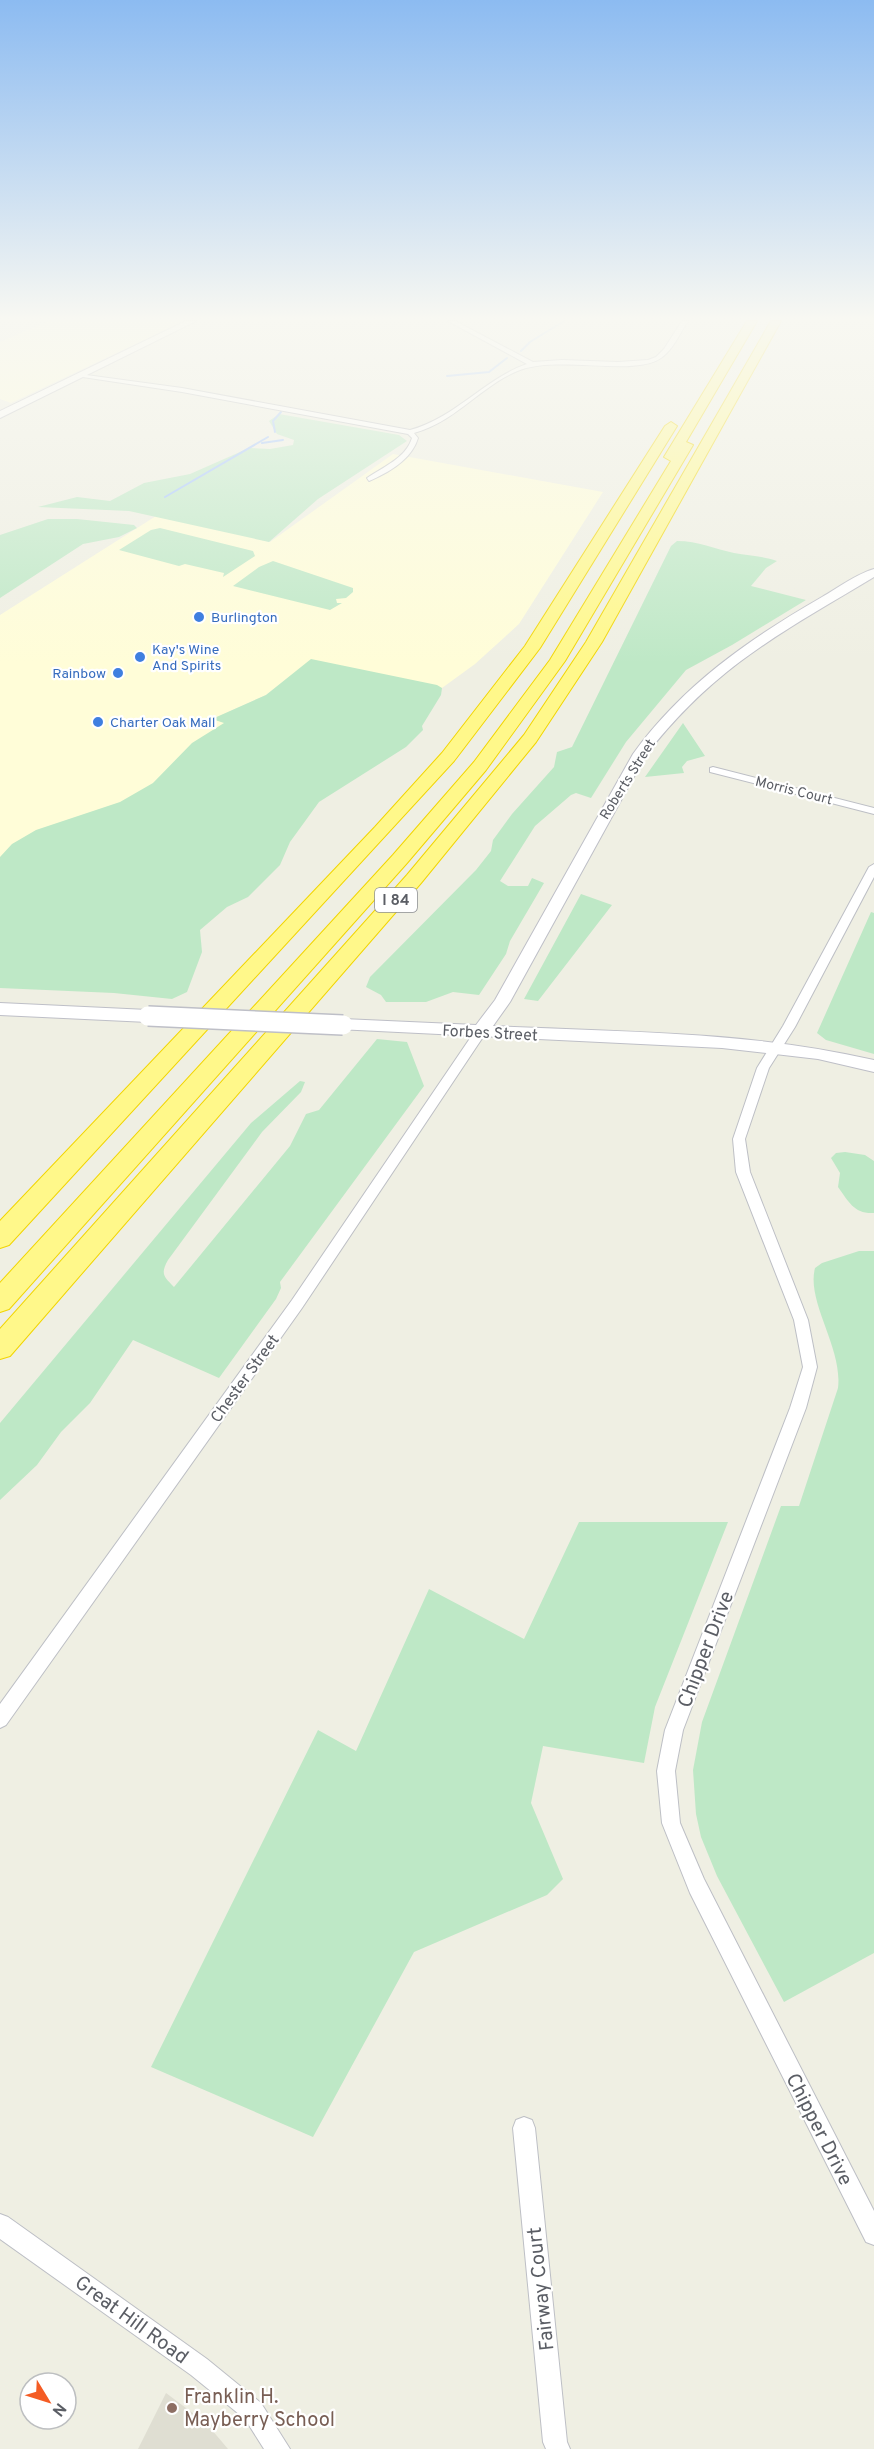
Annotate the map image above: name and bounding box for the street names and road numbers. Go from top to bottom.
street label: Roberts Street [597,736,660,823]
street label: Morris Court [753,774,834,809]
road number: I 84 [375,888,417,912]
street label: Forbes Street [442,1022,538,1046]
street label: Chester Street [207,1331,284,1427]
street label: Chipper Drive [673,1588,741,1712]
street label: Chipper Drive [779,2069,858,2191]
street label: Fairway Court [523,2226,561,2352]
street label: Great Hill Road [69,2270,193,2371]

